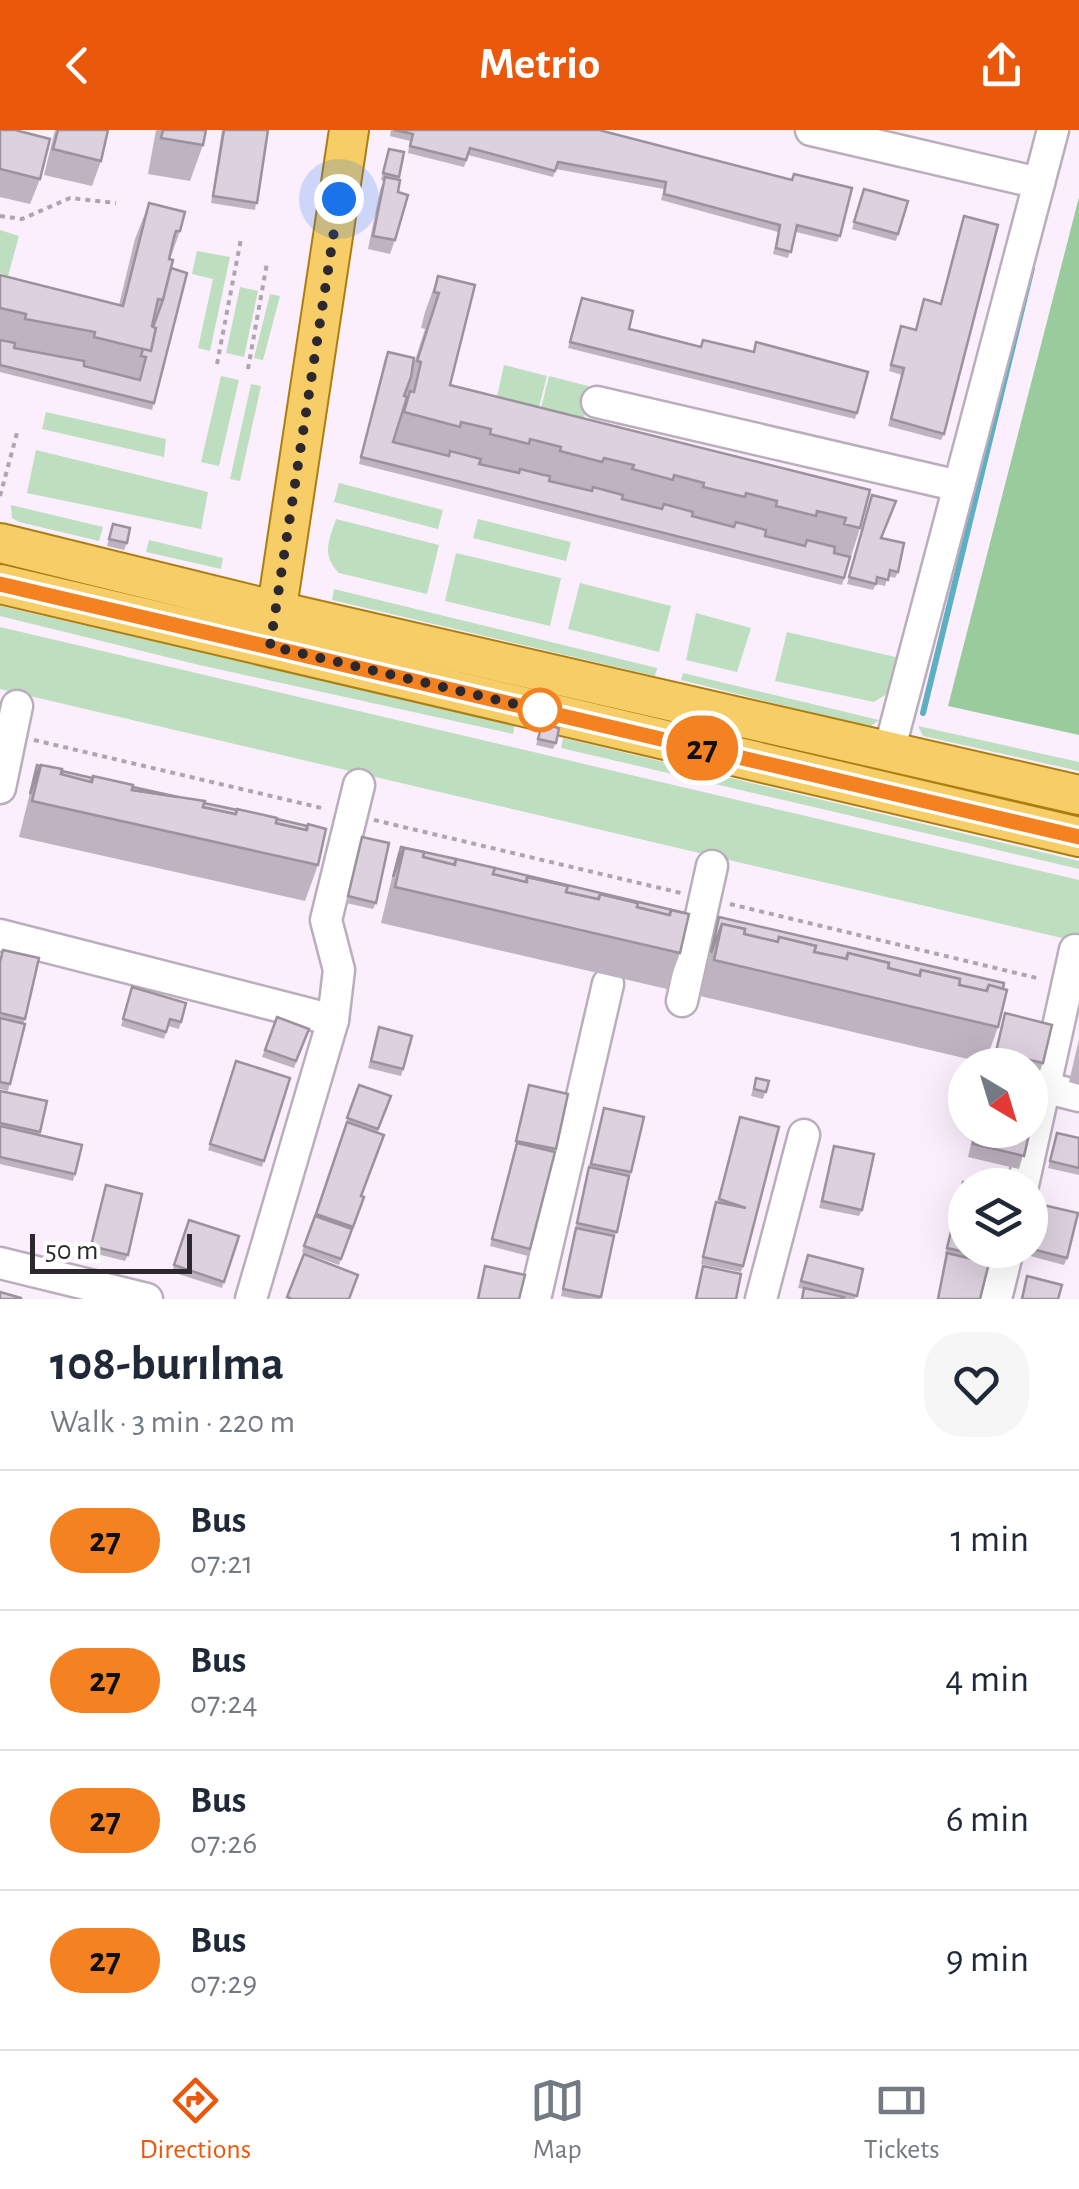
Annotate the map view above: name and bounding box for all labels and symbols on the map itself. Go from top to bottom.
your location [314,174,364,224]
unlabelled marker [519,689,561,731]
line badge: 27 [657,716,747,780]
north arrow [948,1048,1048,1148]
scale bar [30,1229,192,1274]

